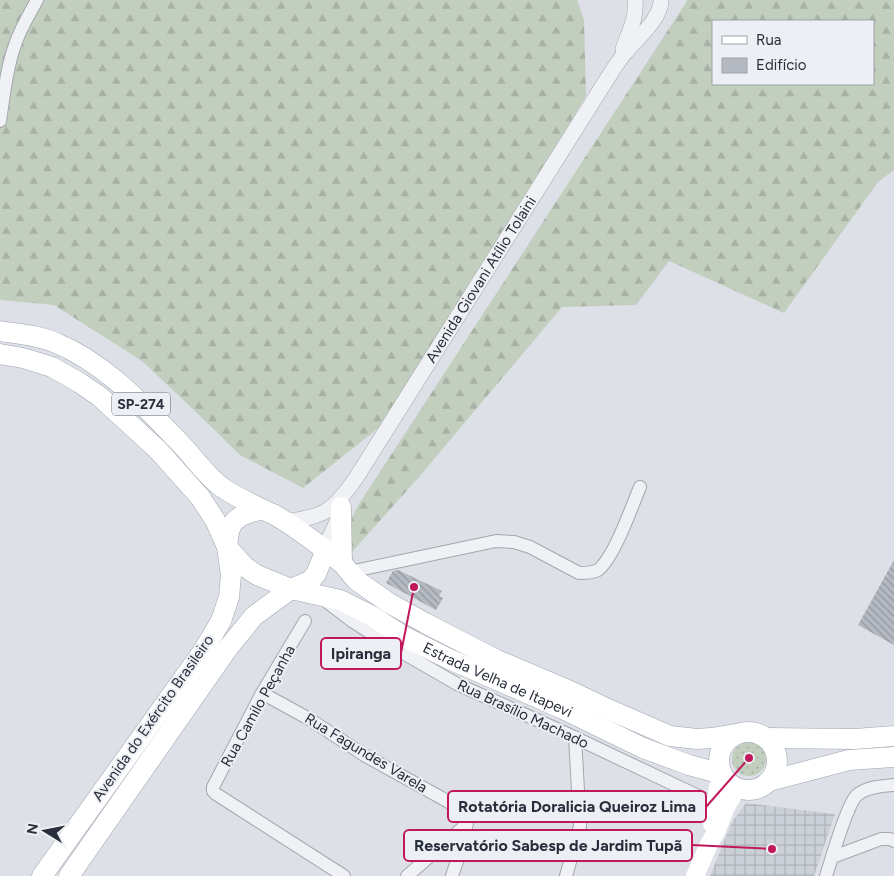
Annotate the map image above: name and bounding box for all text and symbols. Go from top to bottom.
legend [712,20,874,85]
text: Rua [756,31,781,49]
text: Edifício [756,56,807,74]
street label: Avenida Giovani Atílio Tolaini [422,193,540,366]
road number: SP-274 [112,392,170,416]
street label: Avenida do Exército Brasileiro [89,631,218,805]
callout: Ipiranga [321,638,401,669]
street label: Estrada Velha de Itapevi [420,638,575,721]
street label: Rua Camilo Peçanha [217,642,299,770]
text: Ipiranga [331,644,391,663]
street label: Rua Brasílio Machado [455,676,592,752]
street label: Rua Fagundes Varela [301,709,431,797]
callout: Rotatória Doralicia Queiroz Lima [448,791,706,822]
text: Rotatória Doralicia Queiroz Lima [458,797,696,816]
north arrow [20,806,70,856]
text: N [23,822,42,836]
callout: Reservatório Sabesp de Jardim Tupã [404,830,692,861]
text: Reservatório Sabesp de Jardim Tupã [414,836,682,855]

